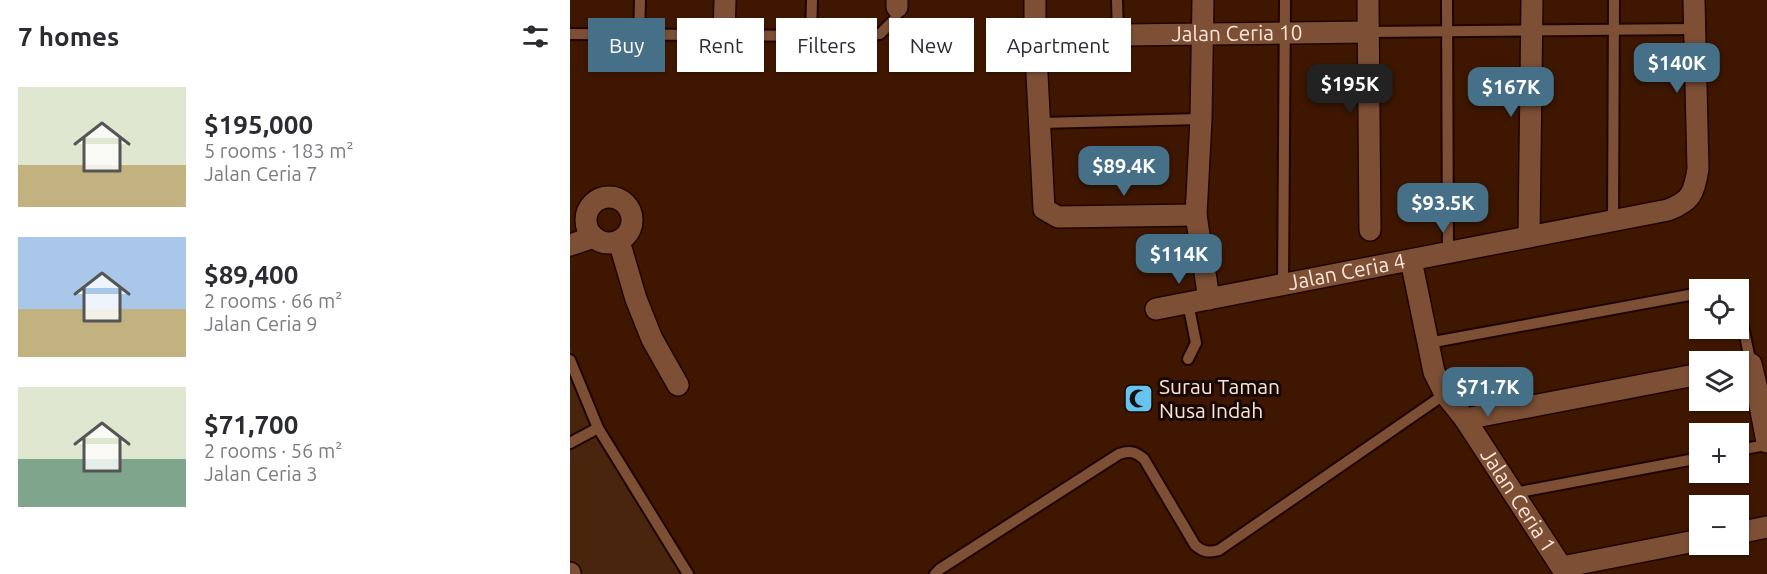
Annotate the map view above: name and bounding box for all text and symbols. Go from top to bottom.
chip: Buy [588,18,665,72]
chip: Rent [677,18,764,72]
chip: Filters [776,18,877,72]
chip: New [889,18,974,72]
chip: Apartment [986,18,1131,72]
icon: filters [519,20,552,53]
street label: Jalan Ceria 10 [1171,20,1303,45]
text: 7 homes [18,22,119,51]
pin: $140K [1635,43,1719,94]
text: $140K [1648,51,1706,74]
pin: $195K [1308,64,1392,115]
pin: $167K [1469,67,1553,118]
text: $195K [1321,72,1379,95]
text: $167K [1482,75,1540,98]
text: $195,000 [204,110,313,139]
icon: home [66,111,138,183]
text: 5 rooms · 183 m² [204,139,354,162]
pin: $89.4K [1075,146,1173,197]
text: $89.4K [1092,154,1156,177]
text: Jalan Ceria 7 [204,162,318,185]
pin: $93.5K [1394,183,1492,234]
text: $93.5K [1411,191,1475,214]
pin: $114K [1137,234,1221,285]
text: $114K [1150,242,1208,265]
street label: Jalan Ceria 4 [1285,248,1407,294]
text: $89,400 [204,260,298,289]
icon: home [66,261,138,333]
map controls [1689,279,1749,555]
button: locate [1689,279,1749,339]
text: 2 rooms · 66 m² [204,289,342,312]
text: Jalan Ceria 9 [204,312,318,335]
button: layers [1689,351,1749,411]
pin: $71.7K [1439,367,1537,418]
place label: Surau Taman Nusa Indah [1159,374,1280,422]
text: $71.7K [1456,375,1520,398]
mosque icon: Surau Taman Nusa Indah [1122,383,1154,415]
text: $71,700 [204,410,298,439]
icon: home [66,411,138,483]
button: + [1689,423,1749,483]
text: 2 rooms · 56 m² [204,439,342,462]
street label: Jalan Ceria 1 [1476,443,1561,556]
text: Jalan Ceria 3 [204,462,318,485]
button: − [1689,495,1749,555]

